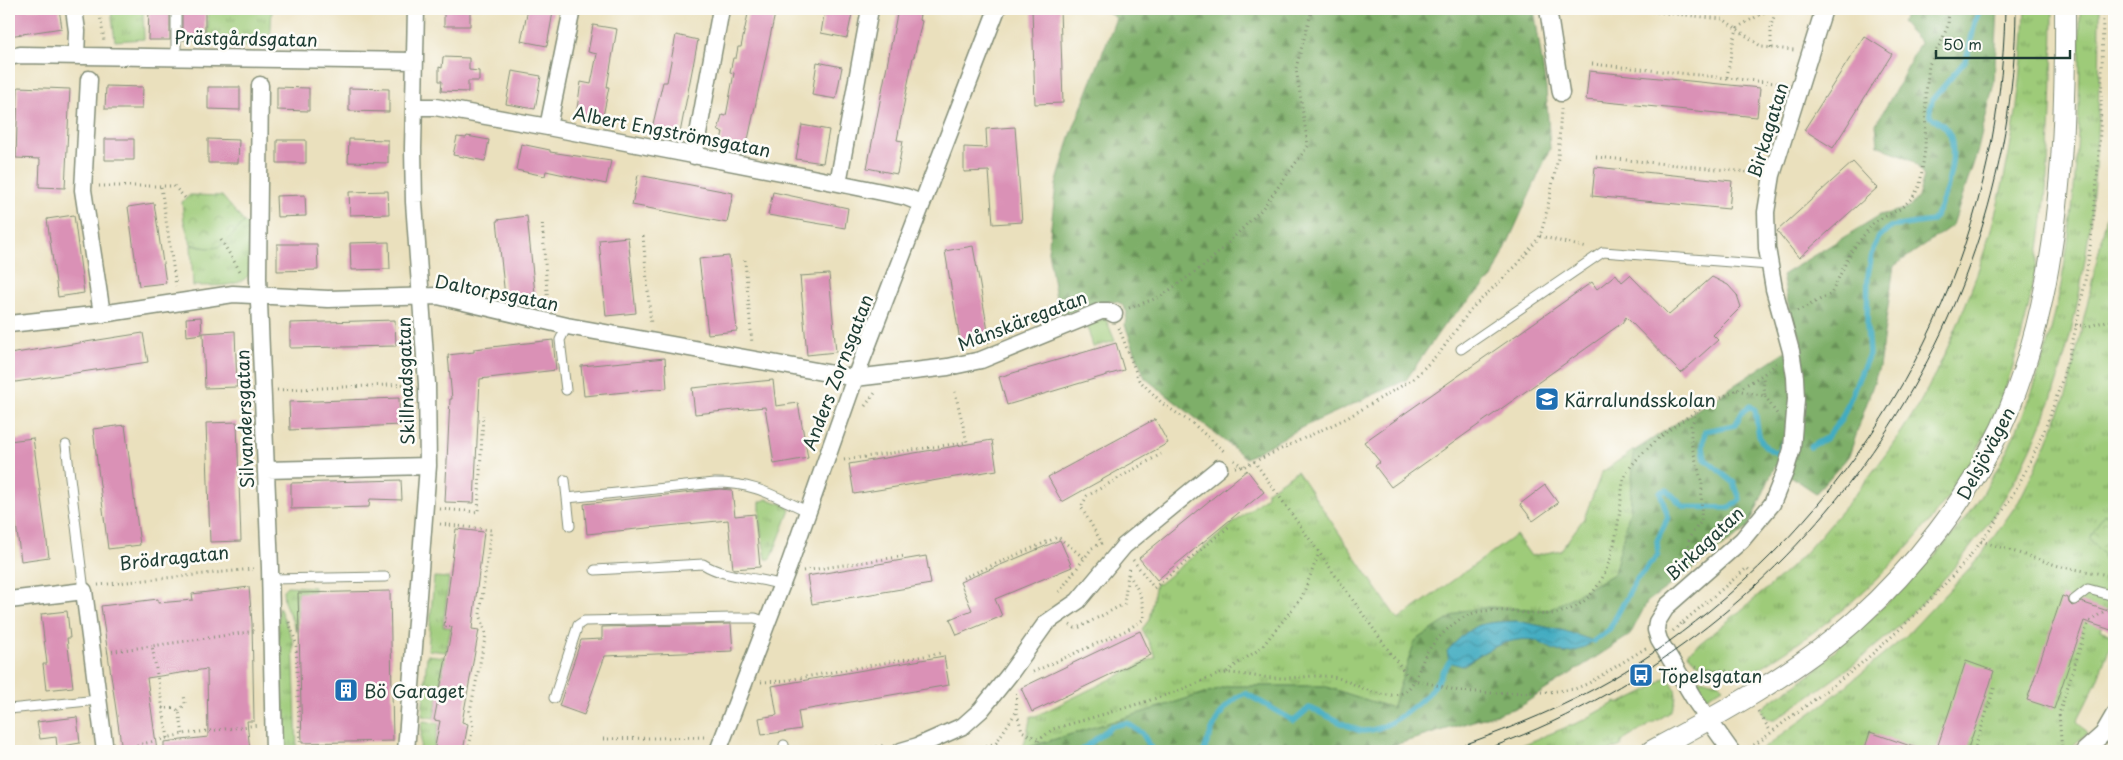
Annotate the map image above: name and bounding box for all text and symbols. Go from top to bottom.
street label: Prästgårdsgatan [174,23,318,53]
scale bar [1936,28,2069,60]
text: 50 m [1943,32,1982,55]
street label: Birkagatan [1740,79,1794,181]
street label: Albert Engströmsgatan [571,99,773,163]
street label: Daltorpsgatan [433,267,561,317]
street label: Månskäregatan [954,283,1090,357]
street label: Anders Zornsgatan [795,290,879,454]
street label: Skillnadsgatan [389,316,421,446]
street label: Silvandersgatan [228,349,260,489]
school or university icon: Kärralundsskolan [1534,386,1560,412]
place label: Kärralundsskolan [1564,386,1716,413]
street label: Delsjövägen [1949,402,2021,504]
street label: Birkagatan [1659,500,1749,586]
street label: Brödragatan [118,538,230,576]
bus stop icon: Töpelsgatan [1628,662,1654,688]
place label: Töpelsgatan [1658,662,1762,689]
building icon: Bö Garaget [333,677,359,703]
place label: Bö Garaget [364,677,465,704]

